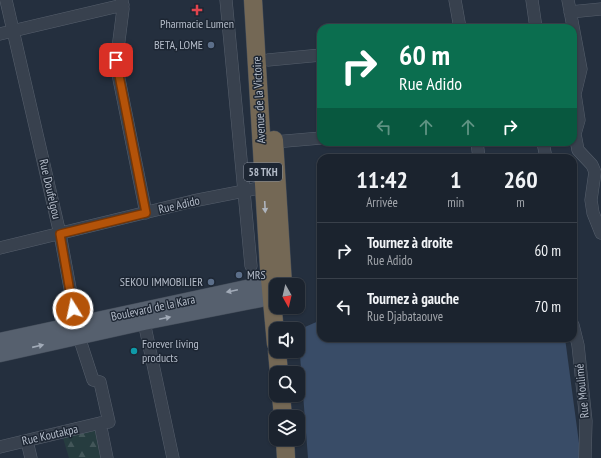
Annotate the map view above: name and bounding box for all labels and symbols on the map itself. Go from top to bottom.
marker: Pharmacie Lumen [192,5,202,15]
place label: Pharmacie Lumen [160,16,234,31]
place label: BETA, LOME [154,37,203,52]
marker: BETA, LOME [206,40,216,50]
pin [99,43,133,77]
street label: Avenue de la Victoire [249,56,268,144]
street label: Rue Doufelgou [36,157,65,221]
road number: 58 TKH [244,163,282,181]
street label: Rue Adido [157,192,201,217]
one-way arrow [262,201,269,213]
place label: MRS [247,267,266,282]
marker: MRS [234,270,244,280]
place label: SEKOU IMMOBILIER [120,274,203,289]
marker: SEKOU IMMOBILIER [206,277,216,287]
north arrow [269,278,305,314]
position arrow [52,288,94,330]
one-way arrow [226,289,238,295]
street label: Boulevard de la Kara [110,291,196,324]
one-way arrow [159,314,171,320]
place label: Forever living products [142,336,199,365]
one-way arrow [32,342,44,348]
marker: Forever living products [129,346,139,356]
street label: Rue Moulimé [571,363,592,419]
street label: Rue Koutakpa [20,421,80,448]

